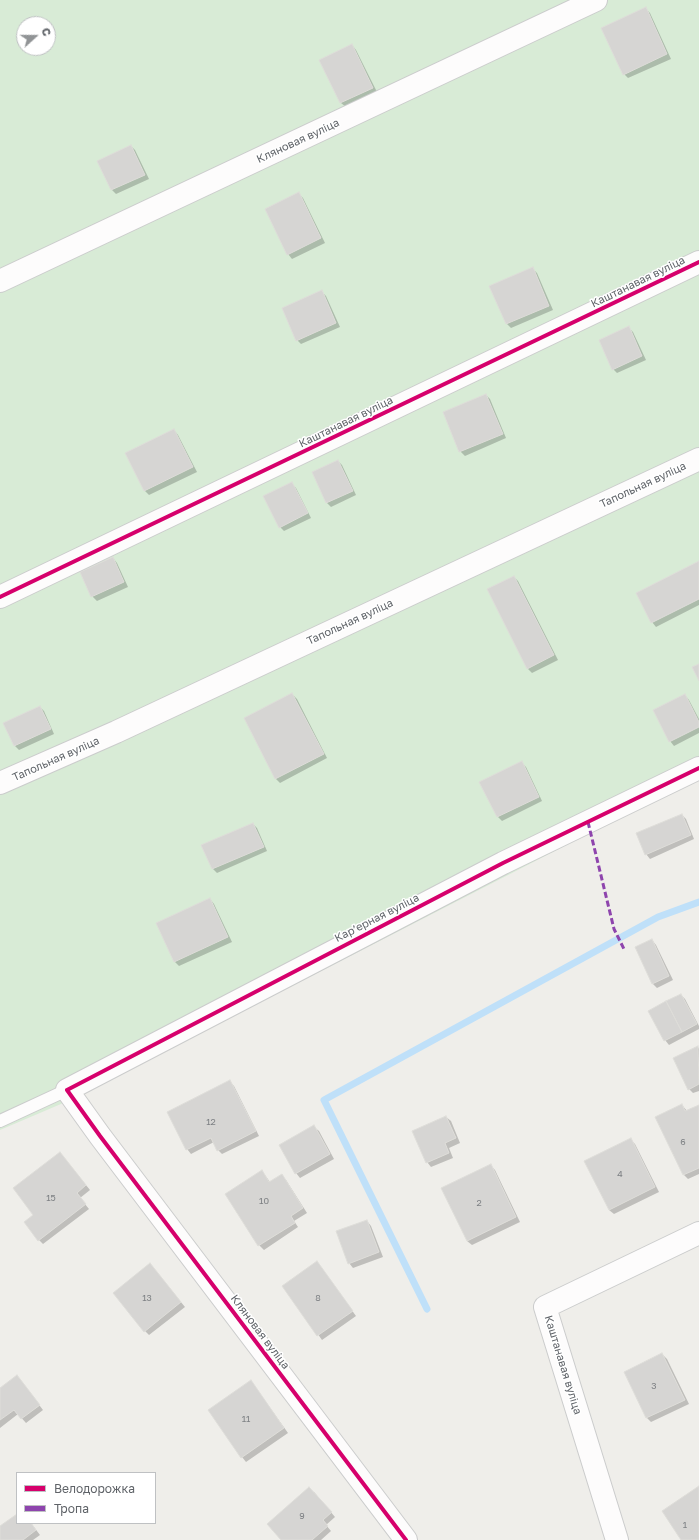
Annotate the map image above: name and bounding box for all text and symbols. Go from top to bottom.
north arrow [16,16,56,56]
text: С [39,26,54,38]
street label: Кляновая вуліца [254,116,342,166]
street label: Каштанавая вуліца [589,254,687,310]
street label: Каштанавая вуліца [297,394,395,450]
street label: Тапольная вуліца [598,459,688,511]
street label: Тапольная вуліца [305,596,395,648]
street label: Тапольная вуліца [10,734,102,784]
street label: Карʼерная вуліца [333,891,421,945]
house number: 12 [206,1117,216,1127]
house number: 6 [680,1137,686,1147]
house number: 4 [617,1169,623,1179]
house number: 15 [46,1193,56,1203]
house number: 10 [259,1196,269,1206]
house number: 2 [476,1198,482,1208]
street label: Кляновая вуліца [228,1292,292,1372]
house number: 13 [142,1293,152,1303]
house number: 8 [315,1293,321,1303]
street label: Каштанавая вуліца [542,1314,584,1416]
house number: 3 [651,1381,657,1391]
house number: 11 [242,1414,250,1424]
legend [16,1472,156,1524]
text: Велодорожка [54,1481,135,1496]
text: Тропа [54,1501,89,1516]
house number: 9 [299,1511,305,1521]
house number: 1 [683,1520,687,1530]

